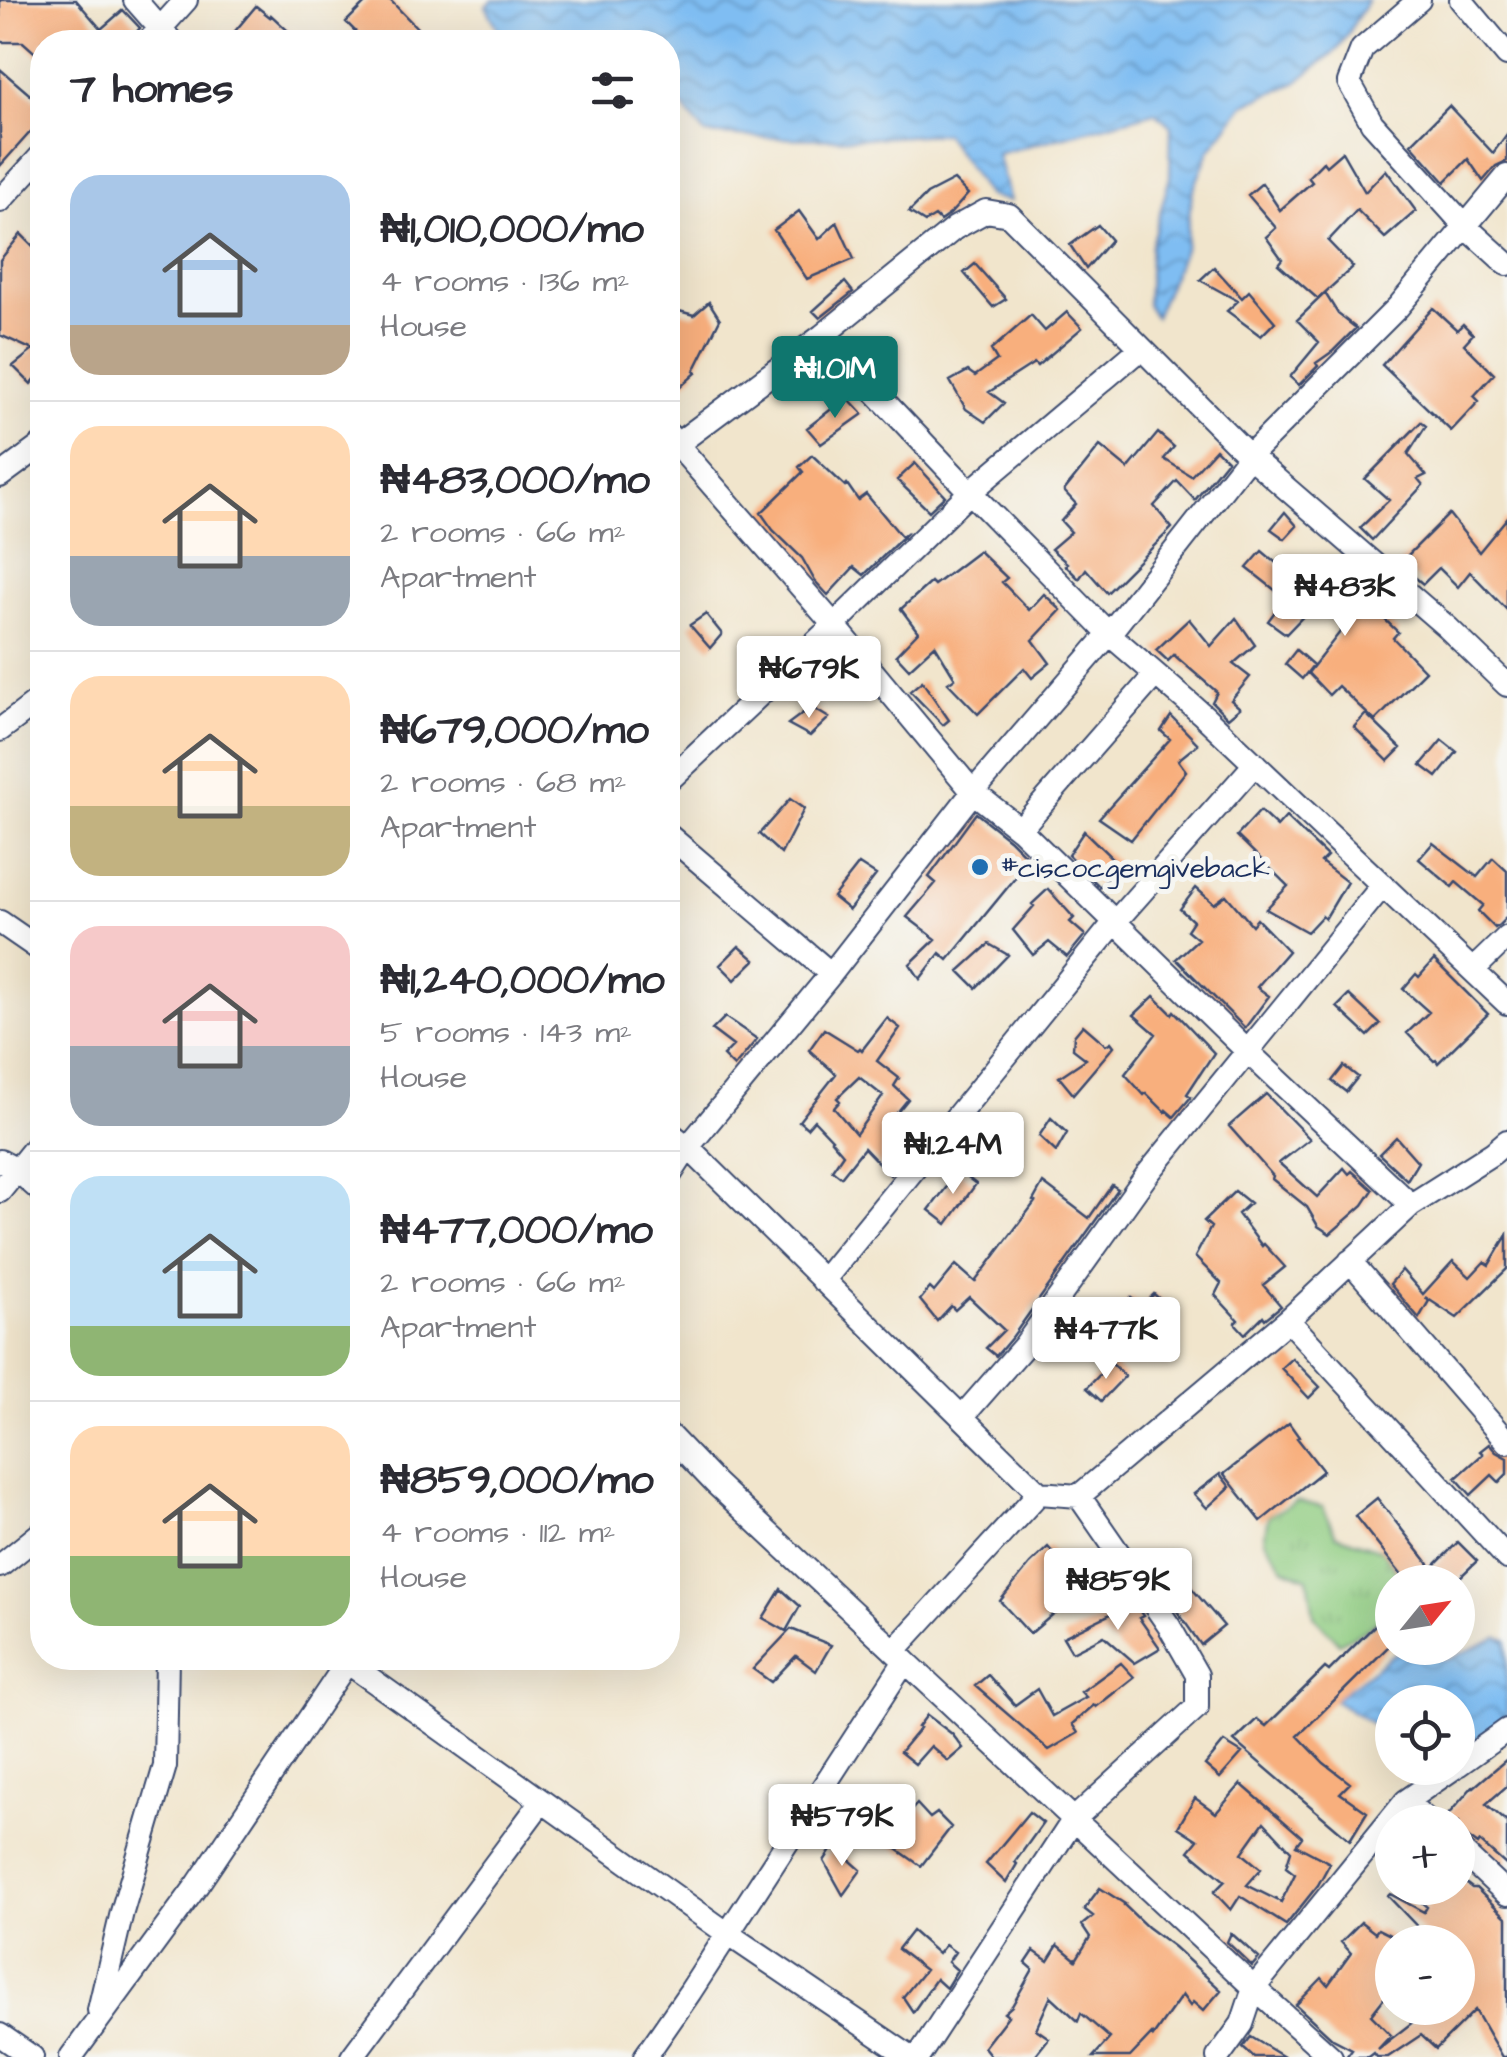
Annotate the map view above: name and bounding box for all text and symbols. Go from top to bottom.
text: 7 homes [70,61,234,119]
icon: filters [585,63,640,118]
text: ₦1,010,000/mo [380,201,644,259]
icon: home [150,215,270,335]
text: 4 rooms · 136 m² [380,259,630,304]
text: House [380,304,467,349]
pin: ₦1.01M [754,336,916,421]
text: ₦1.01M [794,346,876,391]
text: ₦483,000/mo [380,452,650,510]
icon: home [150,466,270,586]
text: 2 rooms · 66 m² [380,510,626,555]
pin: ₦483K [1275,554,1415,639]
text: Apartment [380,555,536,600]
text: ₦483K [1294,564,1396,609]
pin: ₦679K [739,636,879,721]
text: ₦679K [759,646,859,691]
text: ₦679,000/mo [380,702,649,760]
icon: home [150,716,270,836]
text: 2 rooms · 68 m² [380,760,626,805]
text: Apartment [380,805,536,850]
place label: #ciscocgemgiveback [1000,849,1270,889]
marker: #ciscocgemgiveback [969,856,991,878]
text: ₦1,240,000/mo [380,952,665,1010]
icon: home [150,966,270,1086]
text: 5 rooms · 143 m² [380,1010,632,1055]
text: House [380,1055,467,1100]
pin: ₦1.24M [872,1112,1034,1197]
text: ₦1.24M [904,1122,1002,1167]
text: ₦477,000/mo [380,1202,653,1260]
icon: home [150,1216,270,1336]
text: 2 rooms · 66 m² [380,1260,626,1305]
pin: ₦477K [1036,1297,1176,1382]
text: Apartment [380,1305,536,1350]
text: ₦477K [1054,1307,1158,1352]
text: ₦859,000/mo [380,1452,654,1510]
icon: home [150,1466,270,1586]
text: 4 rooms · 112 m² [380,1510,616,1555]
pin: ₦859K [1048,1548,1188,1633]
text: House [380,1555,467,1600]
text: ₦859K [1066,1558,1170,1603]
north arrow [1375,1565,1475,1665]
map controls [1375,1565,1475,2025]
button: locate [1375,1685,1475,1785]
pin: ₦579K [772,1784,912,1869]
text: ₦579K [790,1794,894,1839]
button: + [1375,1805,1475,1905]
button: − [1375,1925,1475,2025]

